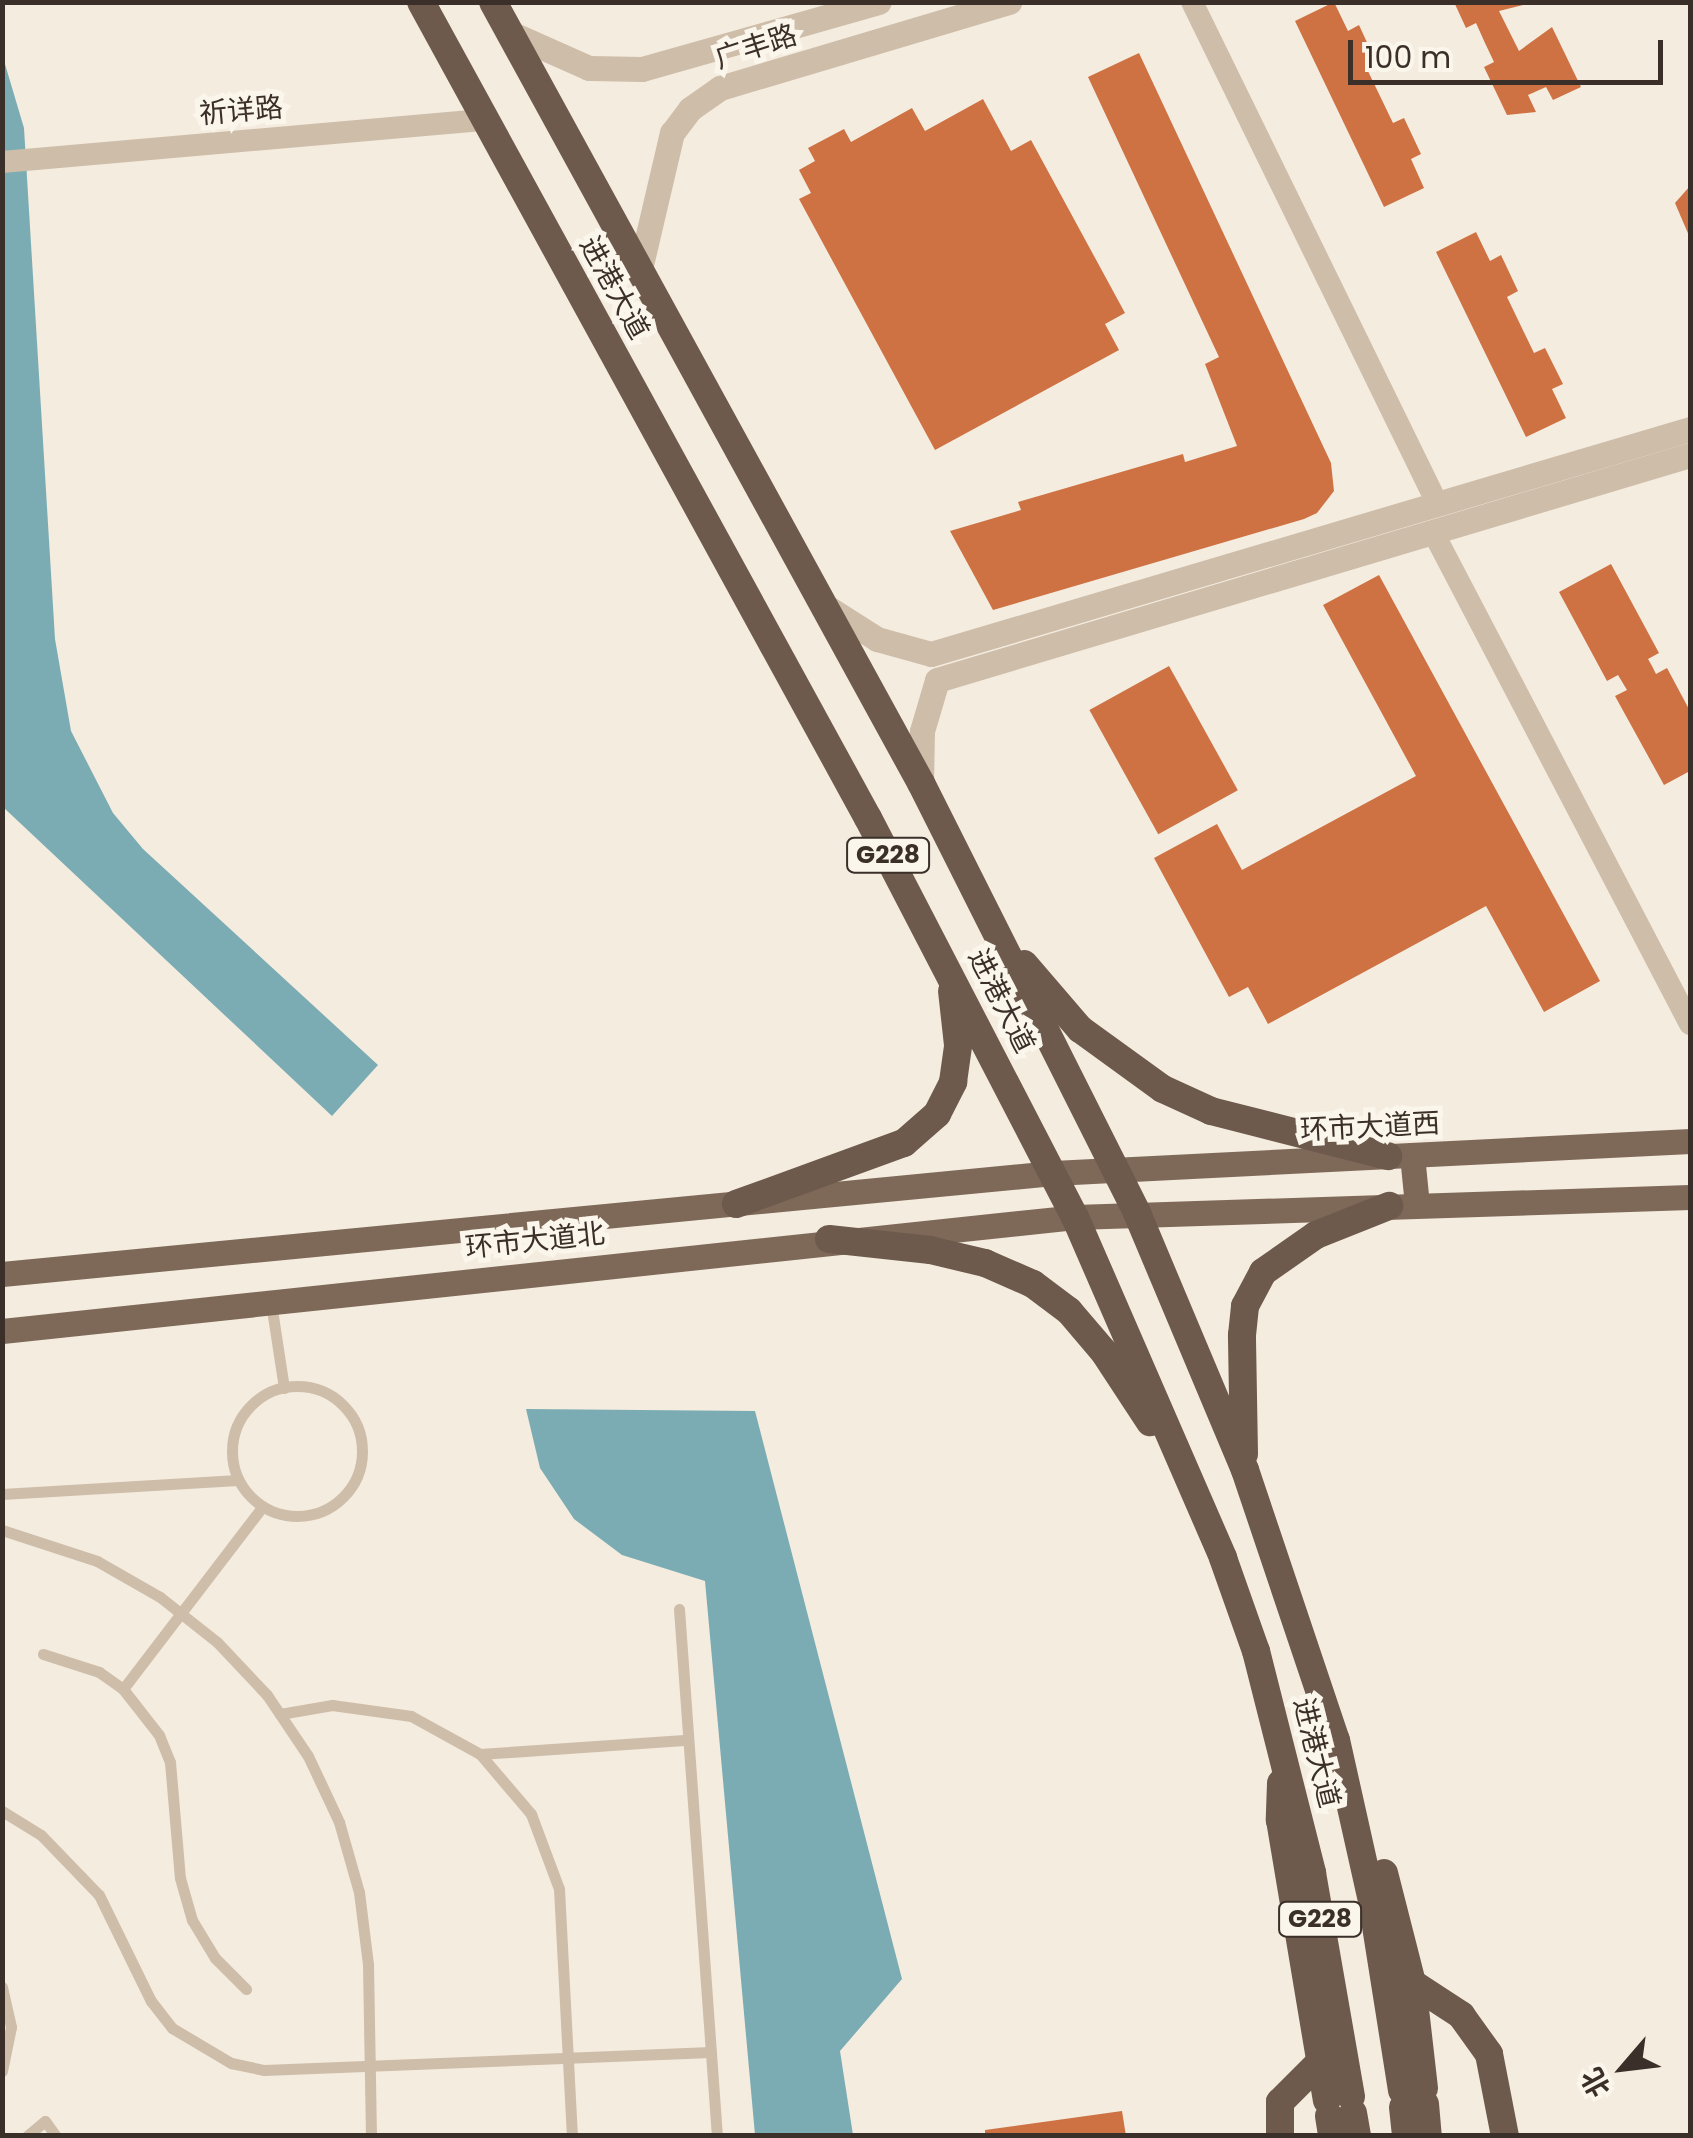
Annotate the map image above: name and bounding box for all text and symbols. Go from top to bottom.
street label: 广丰路 [711,18,801,76]
scale bar [1353,20,1668,82]
text: 100 m [1365,36,1451,79]
street label: 祈详路 [198,91,284,131]
street label: 进港大道 [572,231,656,345]
road number: G228 [846,835,930,875]
street label: 进港大道 [961,943,1041,1059]
street label: 环市大道西 [1299,1107,1441,1147]
street label: 环市大道北 [464,1217,606,1265]
street label: 进港大道 [1286,1695,1346,1811]
road number: G228 [1278,1899,1362,1939]
north arrow [1573,2018,1673,2118]
text: 北 [1572,2061,1620,2104]

